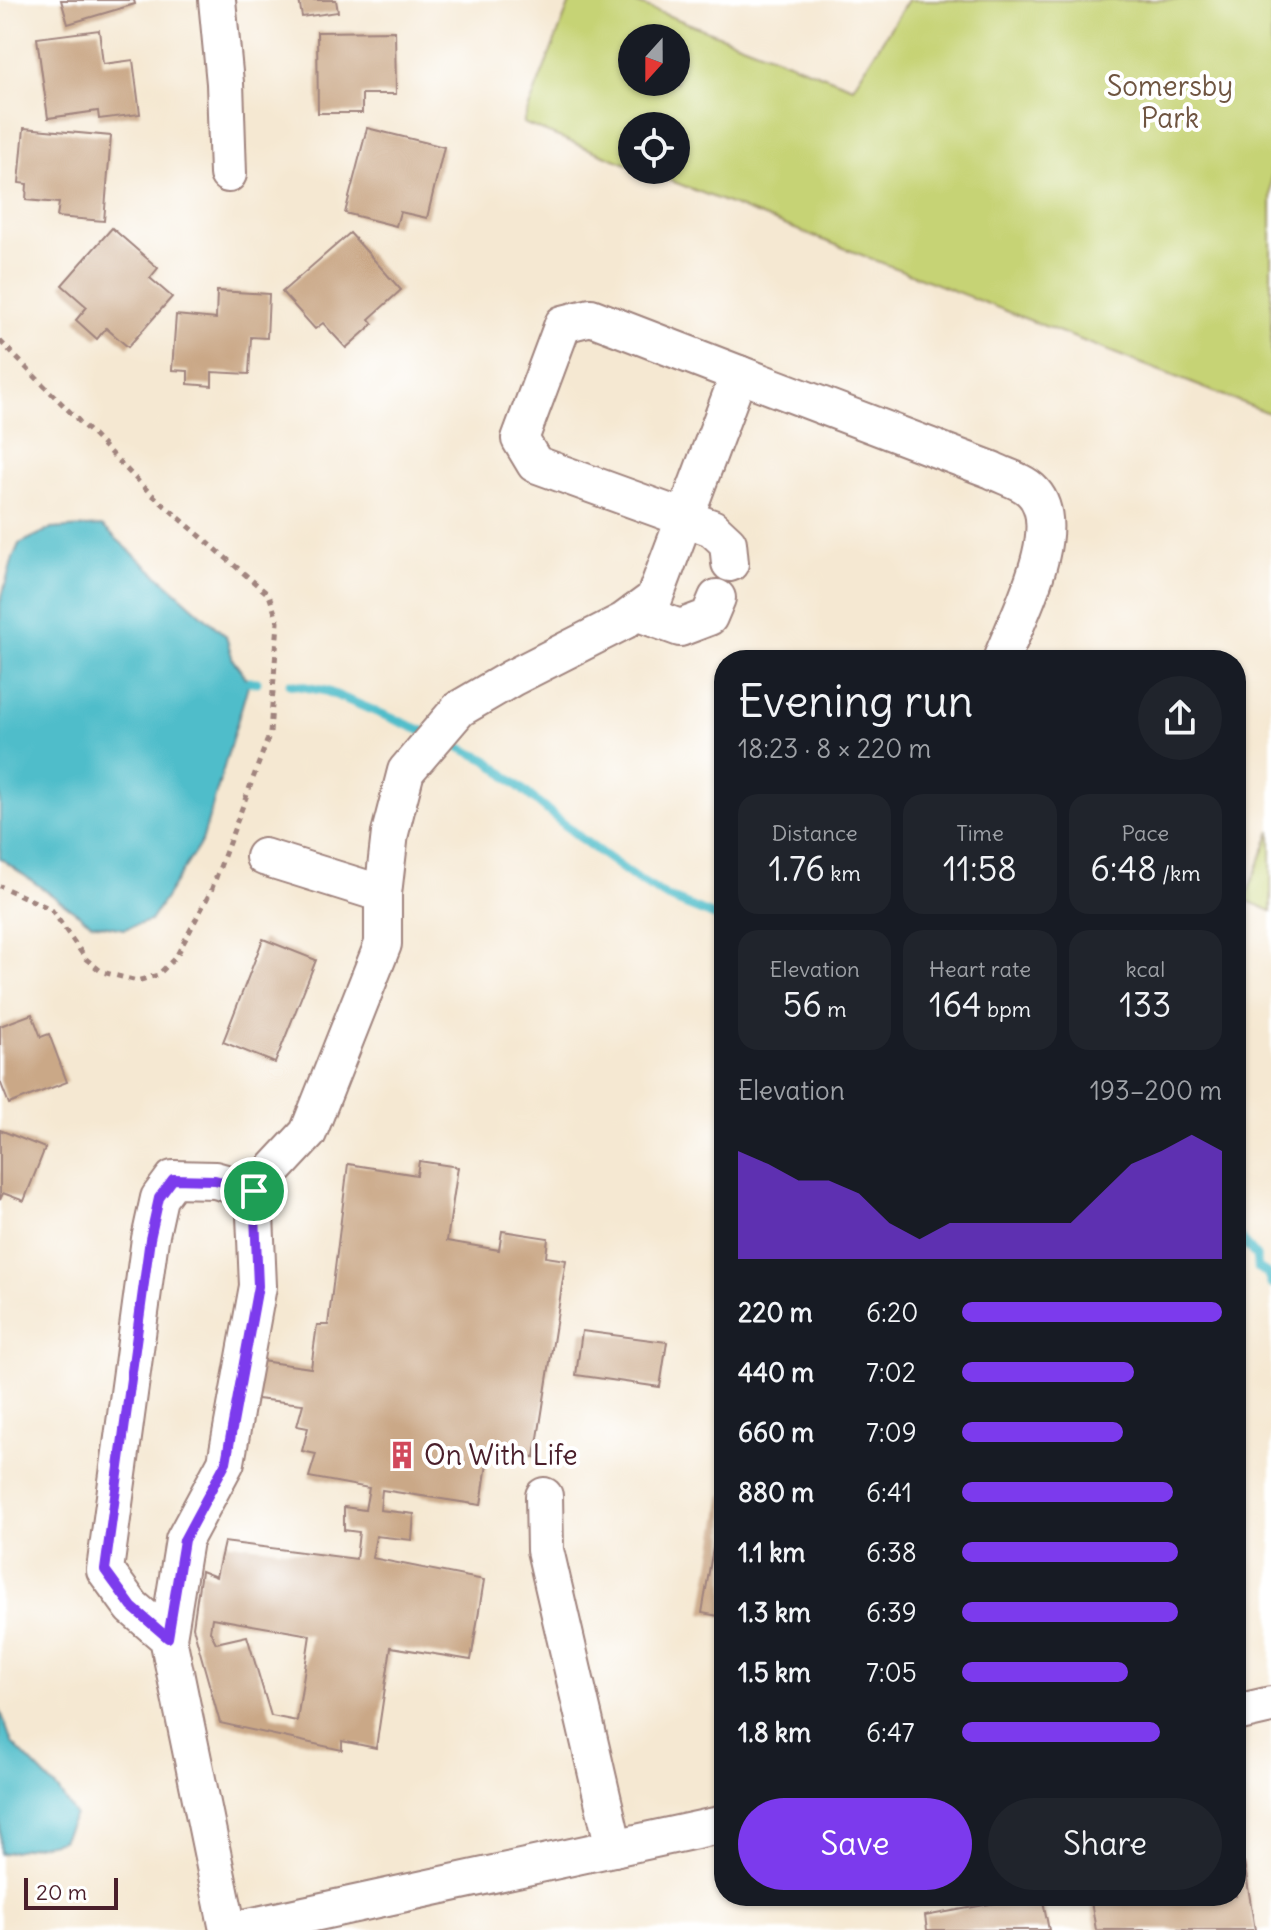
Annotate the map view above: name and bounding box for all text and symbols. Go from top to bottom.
north arrow [618,24,690,96]
map controls [618,24,690,184]
park label: Somersby Park [1107,68,1233,136]
button: locate [618,112,690,184]
text: Evening run [738,674,973,729]
button: share [1138,676,1222,760]
text: 18:23 · 8 × 220 m [738,732,931,765]
text: Distance [772,819,858,847]
text: Time [956,819,1004,847]
text: Pace [1121,819,1169,847]
text: 1.76 [769,847,825,890]
text: 11:58 [943,847,1017,890]
text: 6:48 [1090,847,1157,890]
text: km [825,859,861,887]
text: /km [1157,859,1200,887]
text: Elevation [770,955,860,983]
text: Heart rate [929,955,1031,983]
text: kcal [1126,955,1165,983]
text: 56 [783,983,822,1026]
text: 164 [929,983,982,1026]
text: 133 [1119,983,1171,1026]
text: m [822,995,847,1023]
text: bpm [982,995,1031,1023]
text: Elevation [738,1074,845,1107]
text: 193–200 m [1090,1074,1222,1107]
pin [220,1157,288,1225]
icon: arrive [232,1169,276,1213]
text: 220 m [738,1296,813,1329]
text: 6:20 [866,1296,918,1329]
text: 440 m [738,1356,814,1389]
text: 7:02 [866,1356,916,1389]
text: 660 m [738,1416,814,1449]
text: 7:09 [866,1416,917,1449]
place label: On With Life [424,1437,578,1473]
building icon: On With Life [387,1440,417,1470]
text: 880 m [738,1476,814,1509]
text: 6:41 [866,1476,912,1509]
text: 1.1 km [738,1536,805,1569]
text: 6:38 [866,1536,917,1569]
text: 1.3 km [738,1596,811,1629]
text: 6:39 [866,1596,917,1629]
text: 1.5 km [738,1656,811,1689]
text: 7:05 [866,1656,917,1689]
text: 1.8 km [738,1716,811,1749]
text: 6:47 [866,1716,914,1749]
button: Save [738,1798,972,1890]
button: Share [988,1798,1222,1890]
scale bar [24,1874,118,1910]
text: 20 m [36,1878,87,1906]

